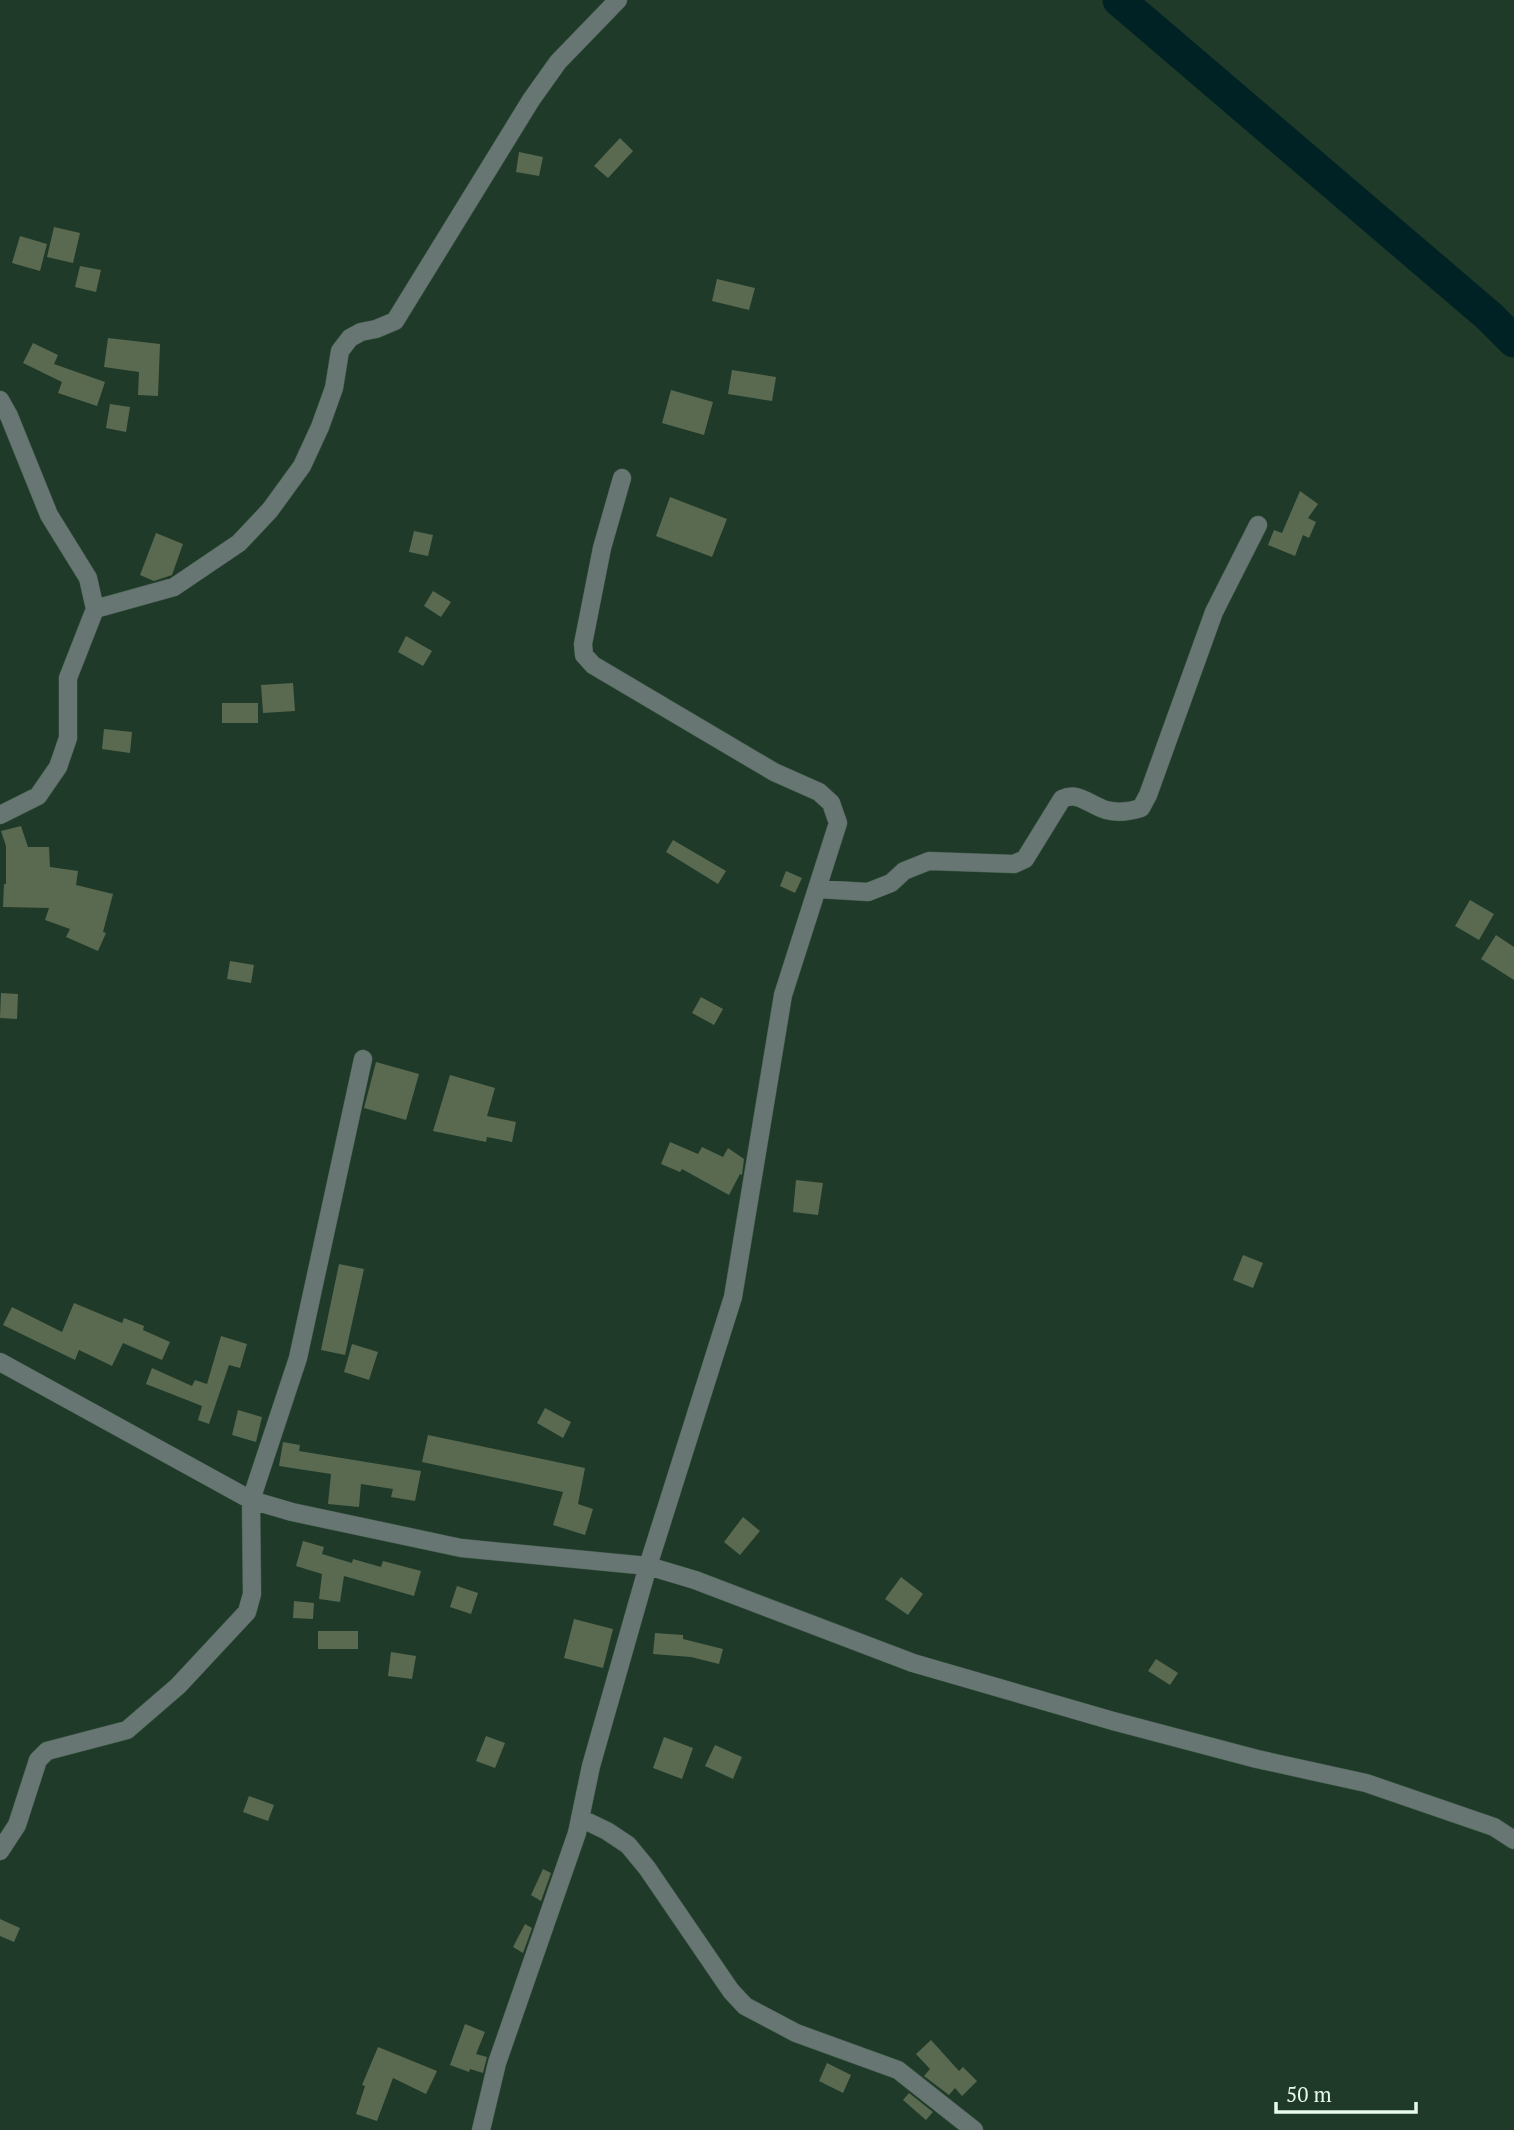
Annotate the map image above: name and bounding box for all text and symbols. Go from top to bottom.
scale bar [1276,2070,1416,2114]
text: 50 m [1286,2080,1332,2108]

